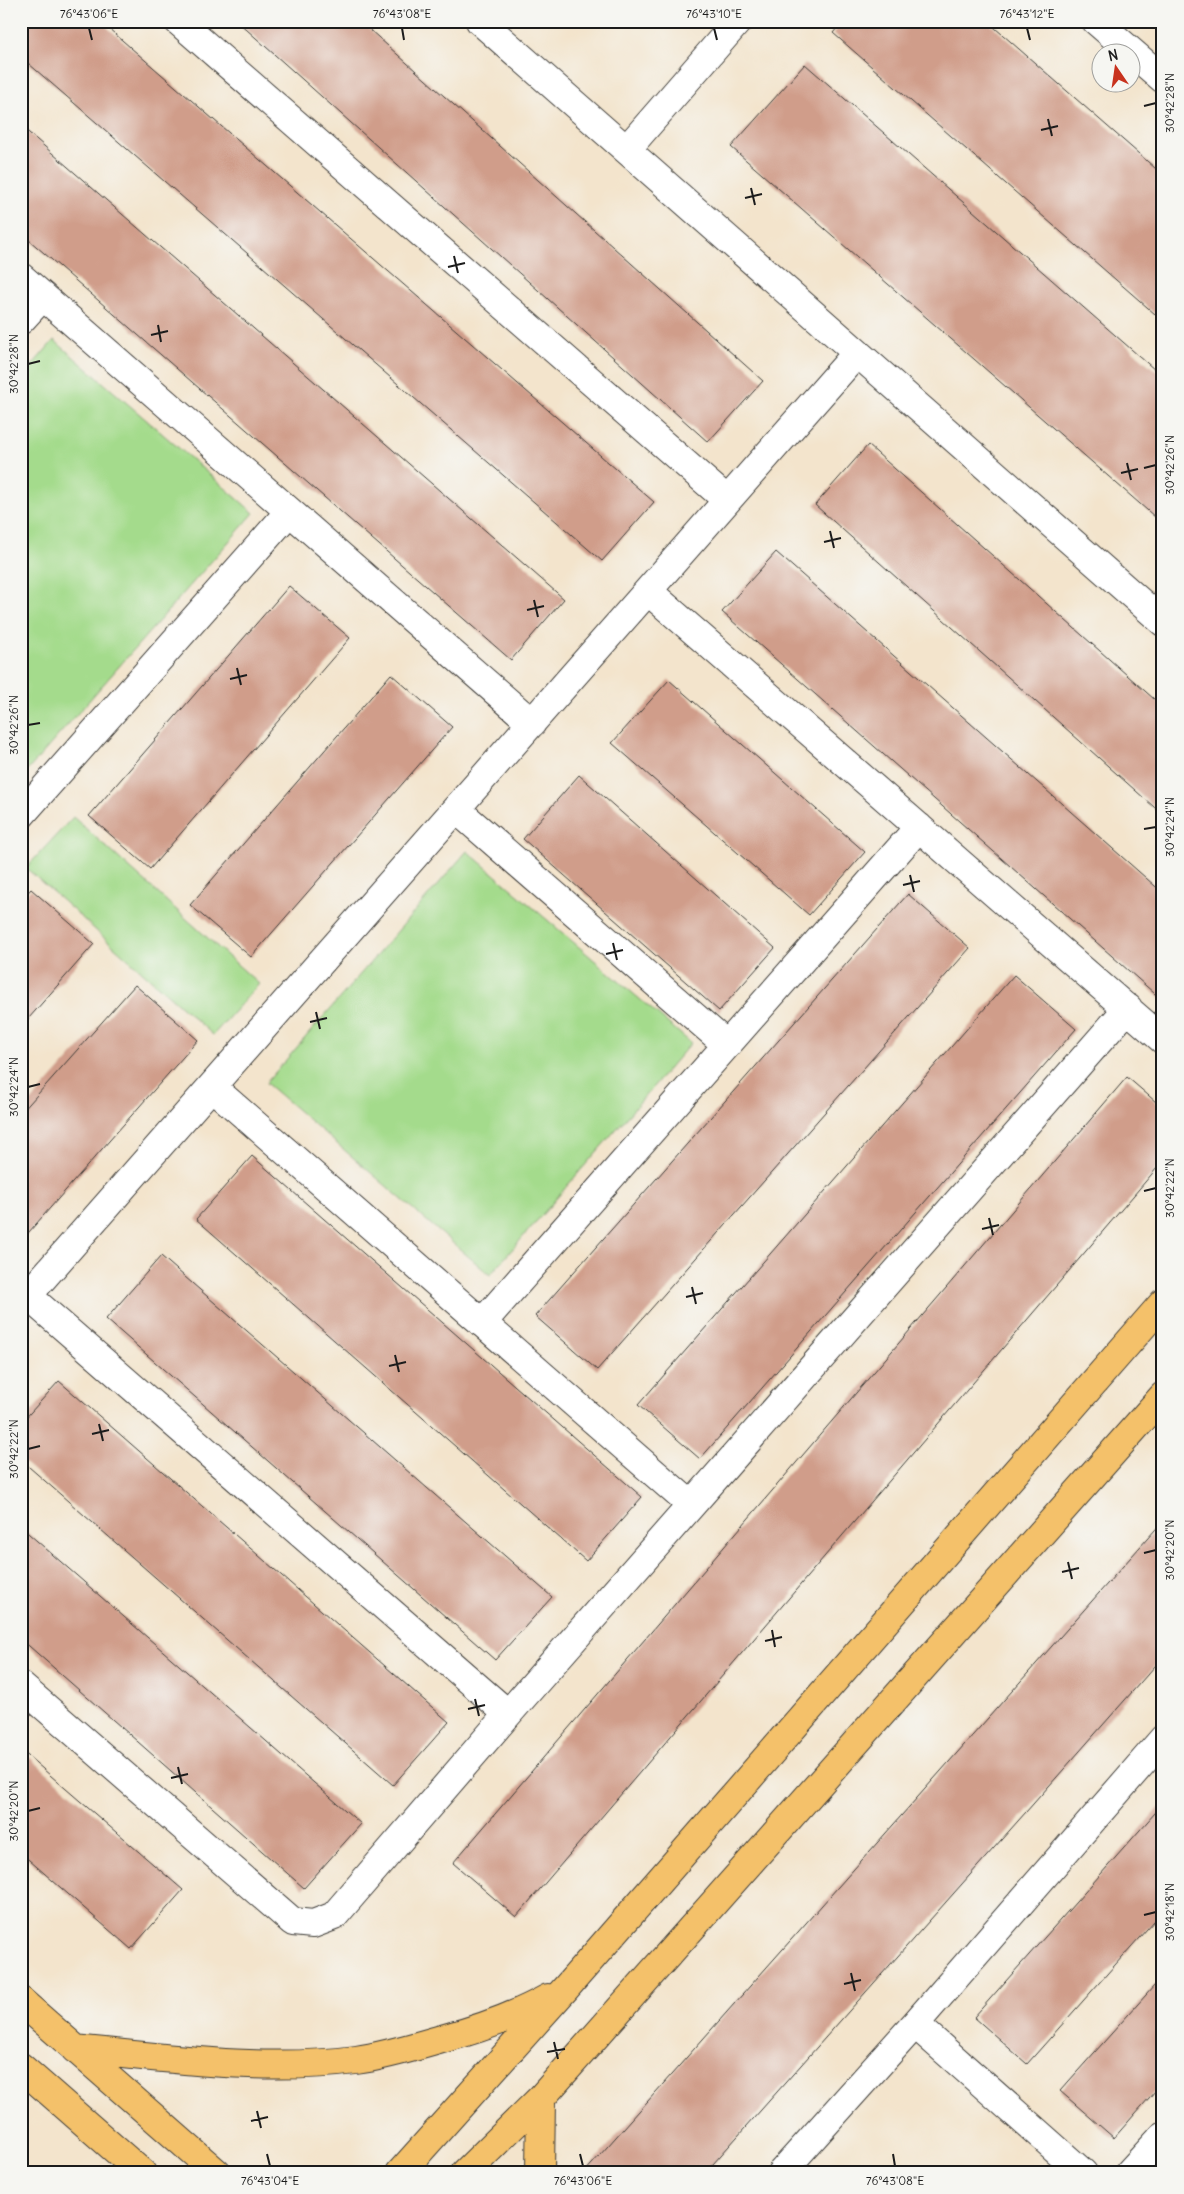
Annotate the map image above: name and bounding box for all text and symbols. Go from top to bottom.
text: 76°43'06"E [60,6,118,21]
text: 76°43'08"E [373,6,431,21]
text: 76°43'10"E [686,6,742,21]
text: 76°43'12"E [1000,6,1054,21]
north arrow [1092,42,1142,92]
text: N [1106,45,1120,65]
text: 30°42'28"N [1162,73,1177,133]
text: 30°42'28"N [6,334,21,394]
text: 30°42'26"N [1162,435,1177,495]
text: 30°42'26"N [6,695,21,755]
text: 30°42'24"N [1162,797,1177,857]
text: 30°42'24"N [6,1057,21,1117]
text: 30°42'22"N [1162,1158,1177,1218]
text: 30°42'22"N [6,1419,21,1479]
text: 30°42'20"N [1162,1519,1177,1581]
text: 30°42'20"N [6,1780,21,1842]
text: 30°42'18"N [1162,1883,1177,1941]
text: 76°43'04"E [241,2173,299,2188]
text: 76°43'06"E [554,2173,612,2188]
text: 76°43'08"E [866,2173,924,2188]

